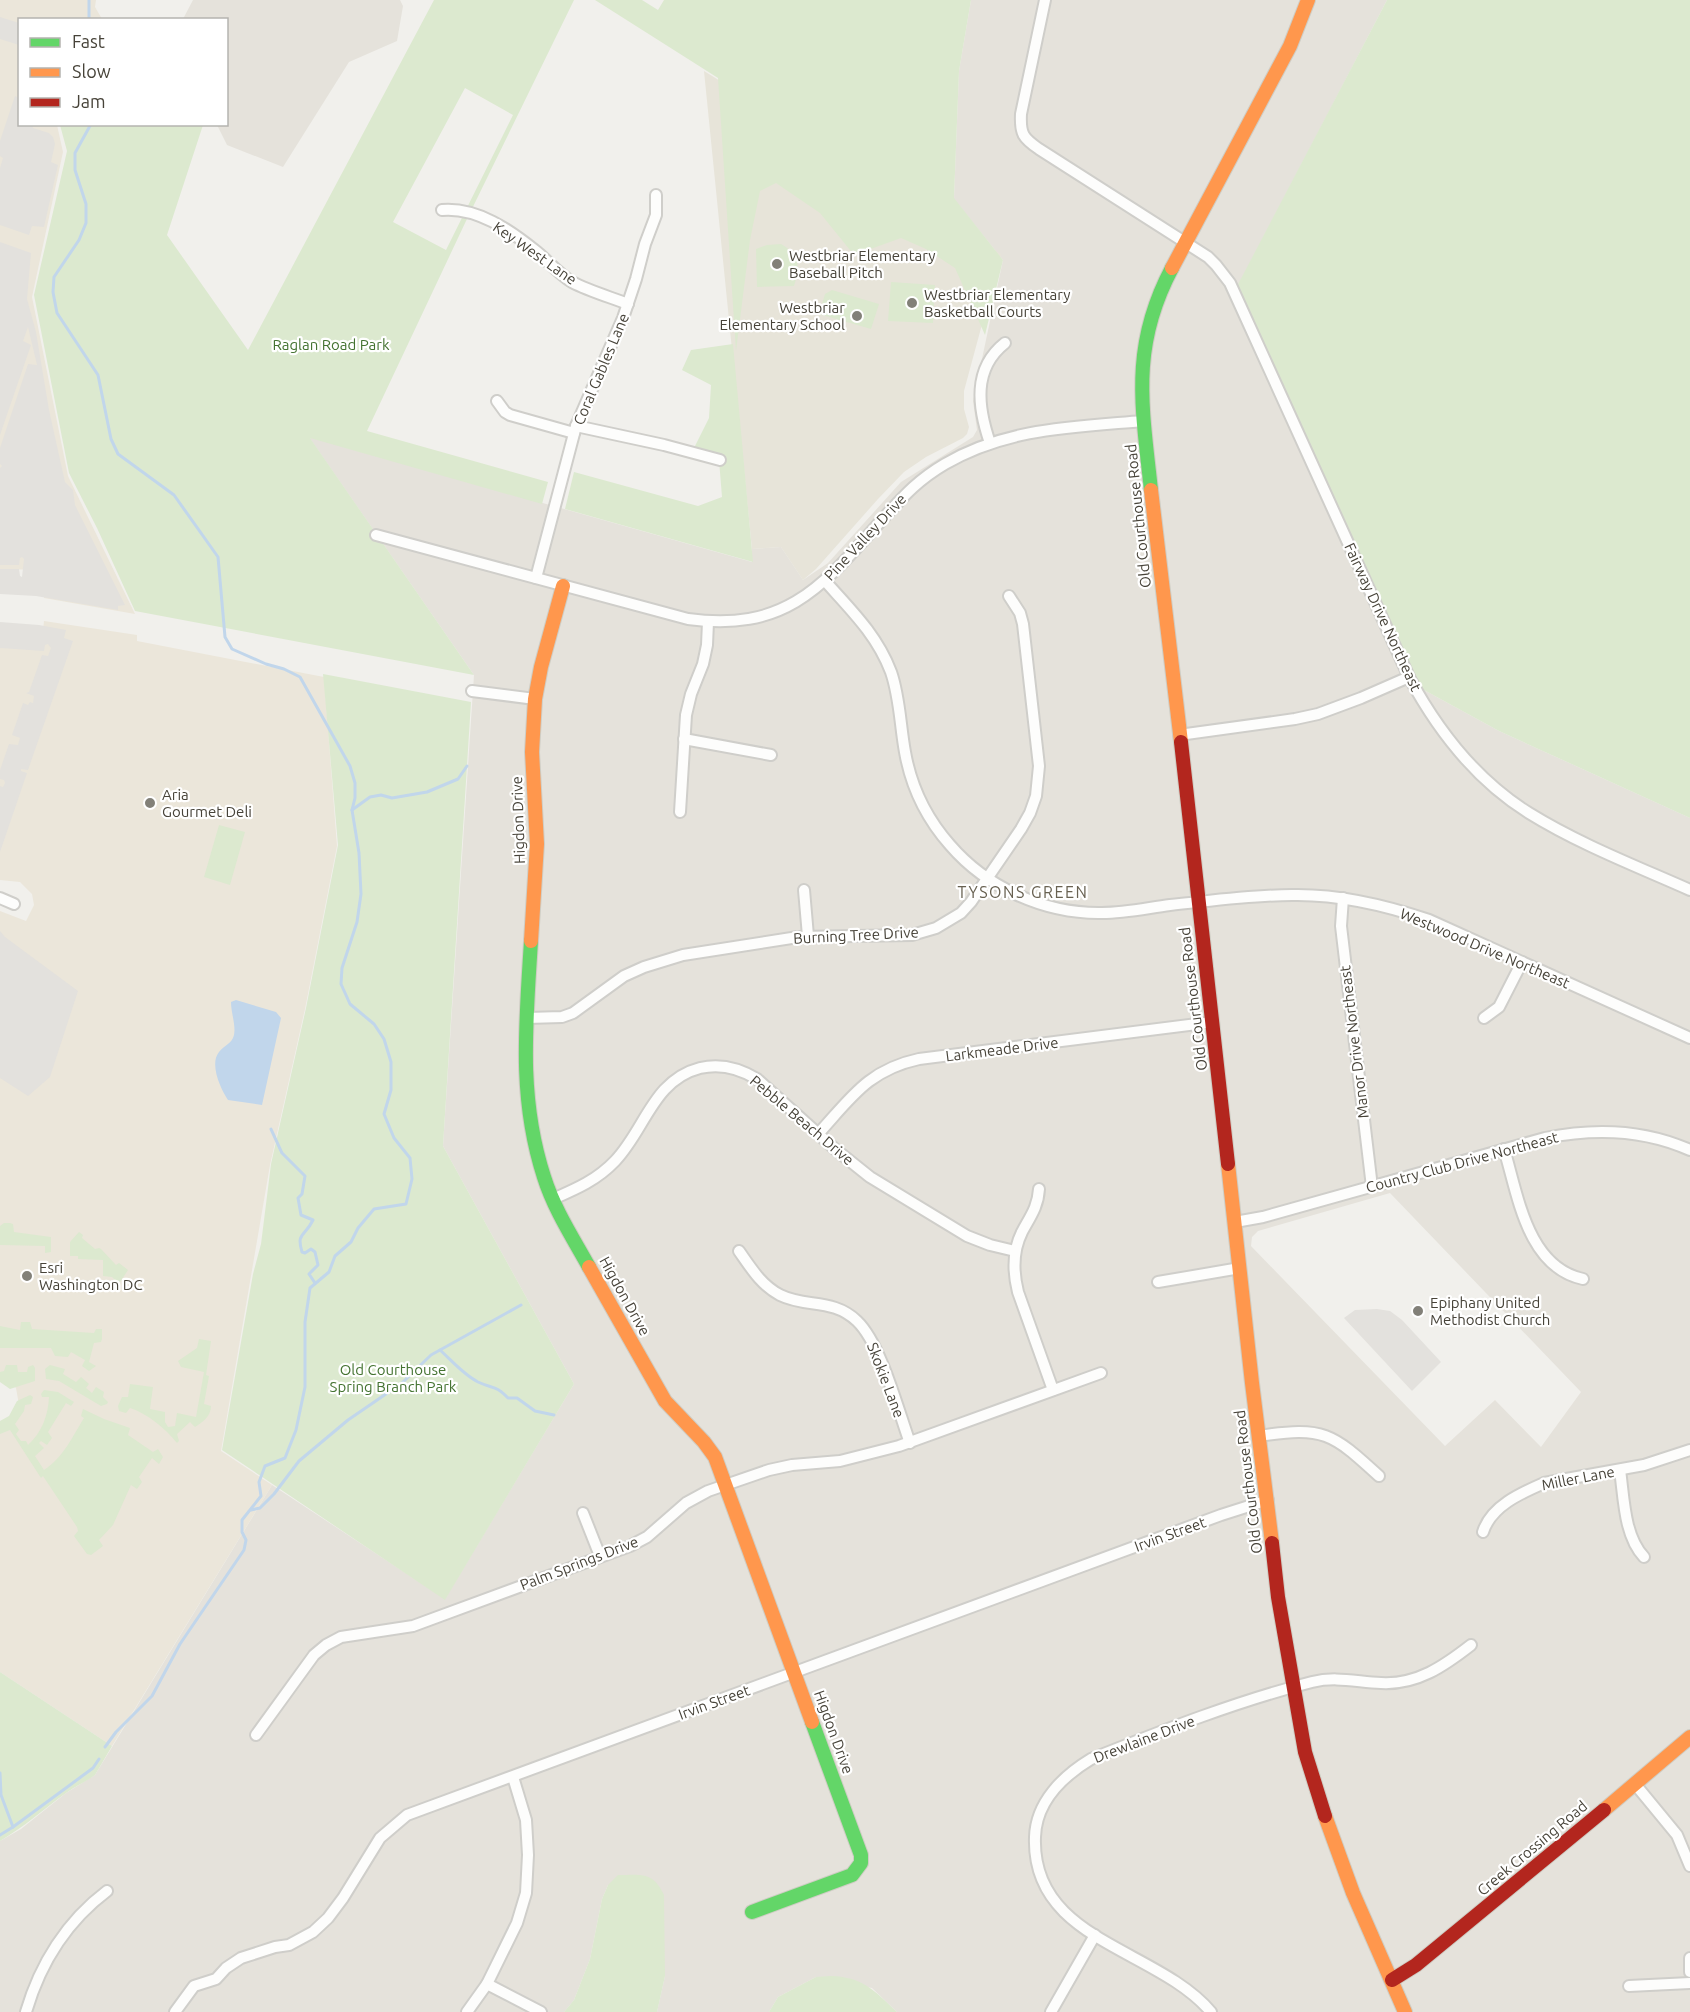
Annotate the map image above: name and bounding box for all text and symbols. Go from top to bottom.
legend [18,18,228,126]
text: Fast [72,31,105,51]
text: Slow [72,61,111,81]
text: Jam [72,91,106,111]
street label: Key West Lane [490,218,580,288]
place label: Westbriar Elementary Baseball Pitch [789,247,936,281]
marker: Westbriar Elementary Baseball Pitch [770,257,784,271]
place label: Westbriar Elementary Basketball Courts [924,286,1071,320]
marker: Westbriar Elementary Basketball Courts [905,296,919,310]
place label: Westbriar Elementary School [719,299,845,333]
marker: Westbriar Elementary School [850,309,864,323]
street label: Coral Gables Lane [570,311,632,427]
park label: Raglan Road Park [272,336,390,353]
street label: Old Courthouse Road [1122,443,1154,589]
street label: Pine Valley Drive [821,490,909,584]
street label: Fairway Drive Northeast [1341,540,1425,694]
street label: Higdon Drive [508,776,528,864]
place label: Aria Gourmet Deli [162,786,252,820]
marker: Aria Gourmet Deli [143,796,157,810]
district label: TYSONS GREEN [958,883,1088,901]
street label: Westwood Drive Northeast [1398,904,1572,992]
street label: Burning Tree Drive [793,923,919,947]
street label: Old Courthouse Road [1176,926,1210,1072]
street label: Manor Drive Northeast [1336,964,1372,1120]
street label: Larkmeade Drive [945,1034,1059,1064]
street label: Pebble Beach Drive [747,1072,857,1168]
street label: Country Club Drive Northeast [1364,1128,1560,1196]
street label: Higdon Drive [596,1254,654,1338]
place label: Esri Washington DC [39,1259,143,1293]
marker: Esri Washington DC [20,1269,34,1283]
place label: Epiphany United Methodist Church [1430,1294,1550,1328]
marker: Epiphany United Methodist Church [1411,1304,1425,1318]
street label: Skokie Lane [864,1340,908,1420]
park label: Old Courthouse Spring Branch Park [330,1361,457,1395]
street label: Old Courthouse Road [1231,1409,1265,1555]
street label: Miller Lane [1540,1463,1616,1493]
street label: Irvin Street [1132,1513,1208,1555]
street label: Palm Springs Drive [517,1533,641,1593]
street label: Irvin Street [676,1681,752,1723]
street label: Higdon Drive [811,1688,857,1776]
street label: Drewlaine Drive [1091,1712,1197,1766]
street label: Creek Crossing Road [1474,1797,1590,1899]

